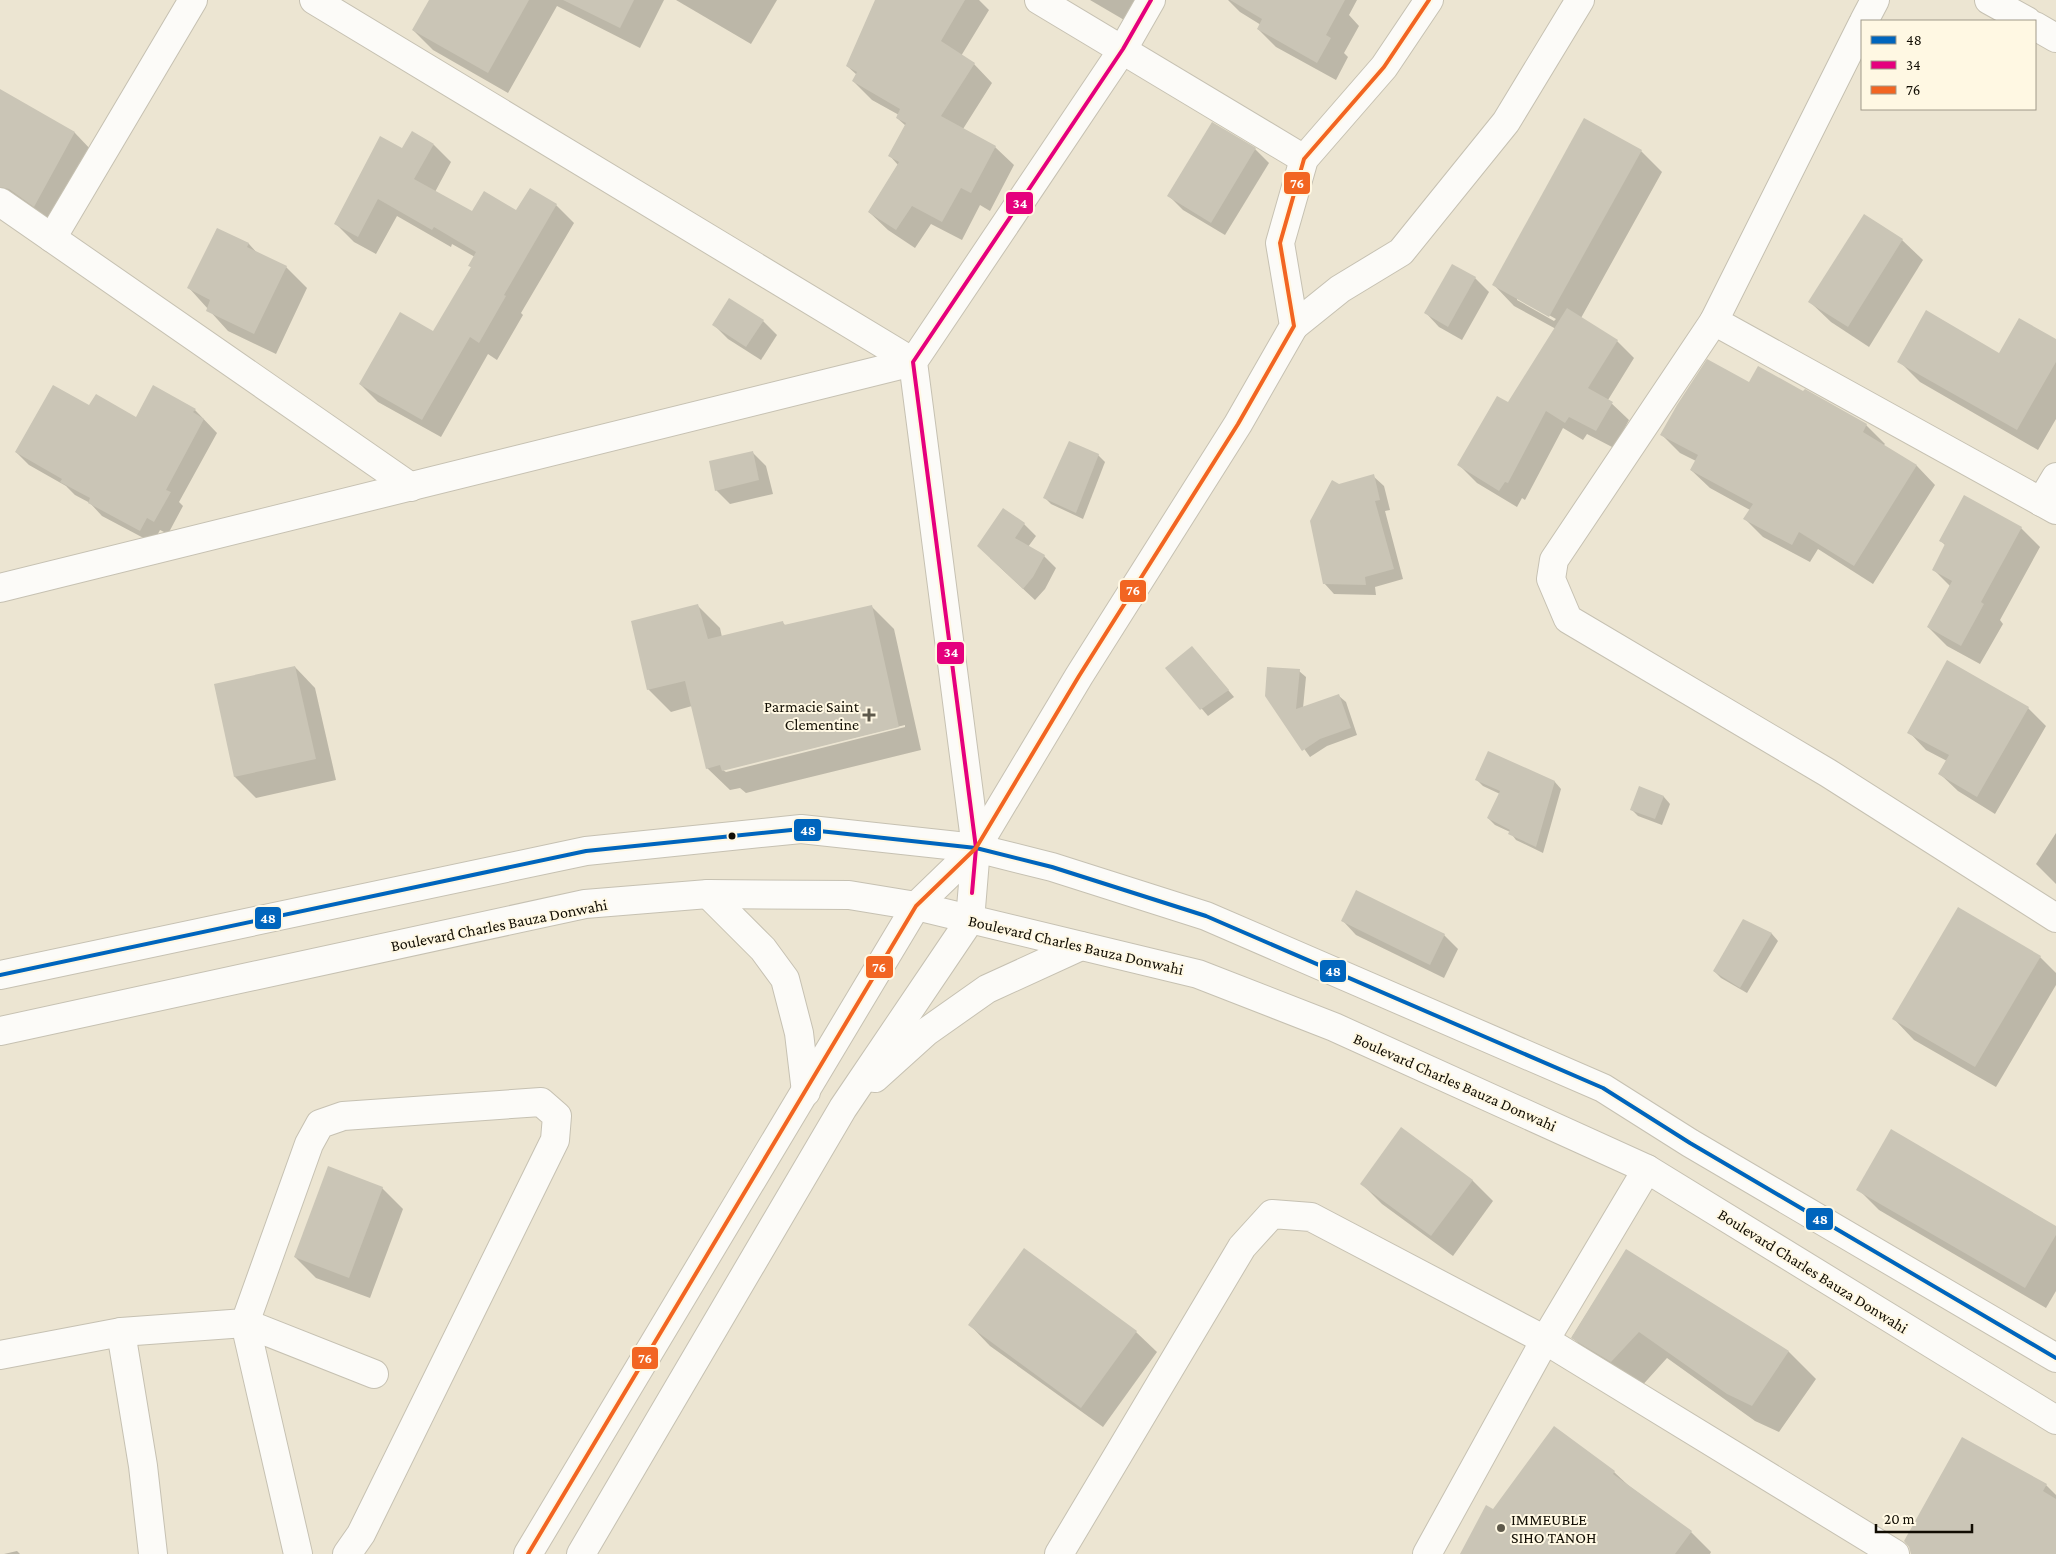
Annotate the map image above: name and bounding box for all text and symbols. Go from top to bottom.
legend [1861,20,2036,110]
text: 48 [1906,32,1922,48]
text: 34 [1906,57,1921,73]
text: 76 [1906,82,1920,98]
line badge: 76 [1283,171,1311,195]
text: 76 [1290,175,1304,191]
line badge: 34 [1005,191,1034,215]
text: 34 [1013,195,1028,211]
line badge: 76 [1119,579,1147,603]
text: 76 [1126,582,1140,598]
line badge: 34 [936,641,965,665]
text: 34 [944,644,959,660]
place label: Parmacie Saint Clementine [764,698,860,733]
marker: Parmacie Saint Clementine [863,709,875,721]
line badge: 48 [793,818,822,842]
text: 48 [800,822,816,838]
unlabelled marker [727,831,737,841]
street label: Boulevard Charles Bauza Donwahi [389,896,609,954]
line badge: 48 [254,906,282,930]
text: 48 [260,910,276,926]
street label: Boulevard Charles Bauza Donwahi [967,912,1185,978]
line badge: 76 [865,955,894,979]
text: 76 [872,959,886,975]
line badge: 48 [1319,959,1347,983]
text: 48 [1325,963,1341,979]
street label: Boulevard Charles Bauza Donwahi [1351,1029,1559,1135]
street label: Boulevard Charles Bauza Donwahi [1715,1205,1911,1337]
line badge: 48 [1805,1207,1834,1231]
text: 48 [1812,1211,1828,1227]
line badge: 76 [631,1346,659,1370]
text: 76 [638,1350,652,1366]
scale bar [1876,1502,1972,1534]
place label: IMMEUBLE SIHO TANOH [1511,1511,1597,1546]
text: 20 m [1884,1511,1915,1527]
marker: IMMEUBLE SIHO TANOH [1495,1522,1507,1534]

